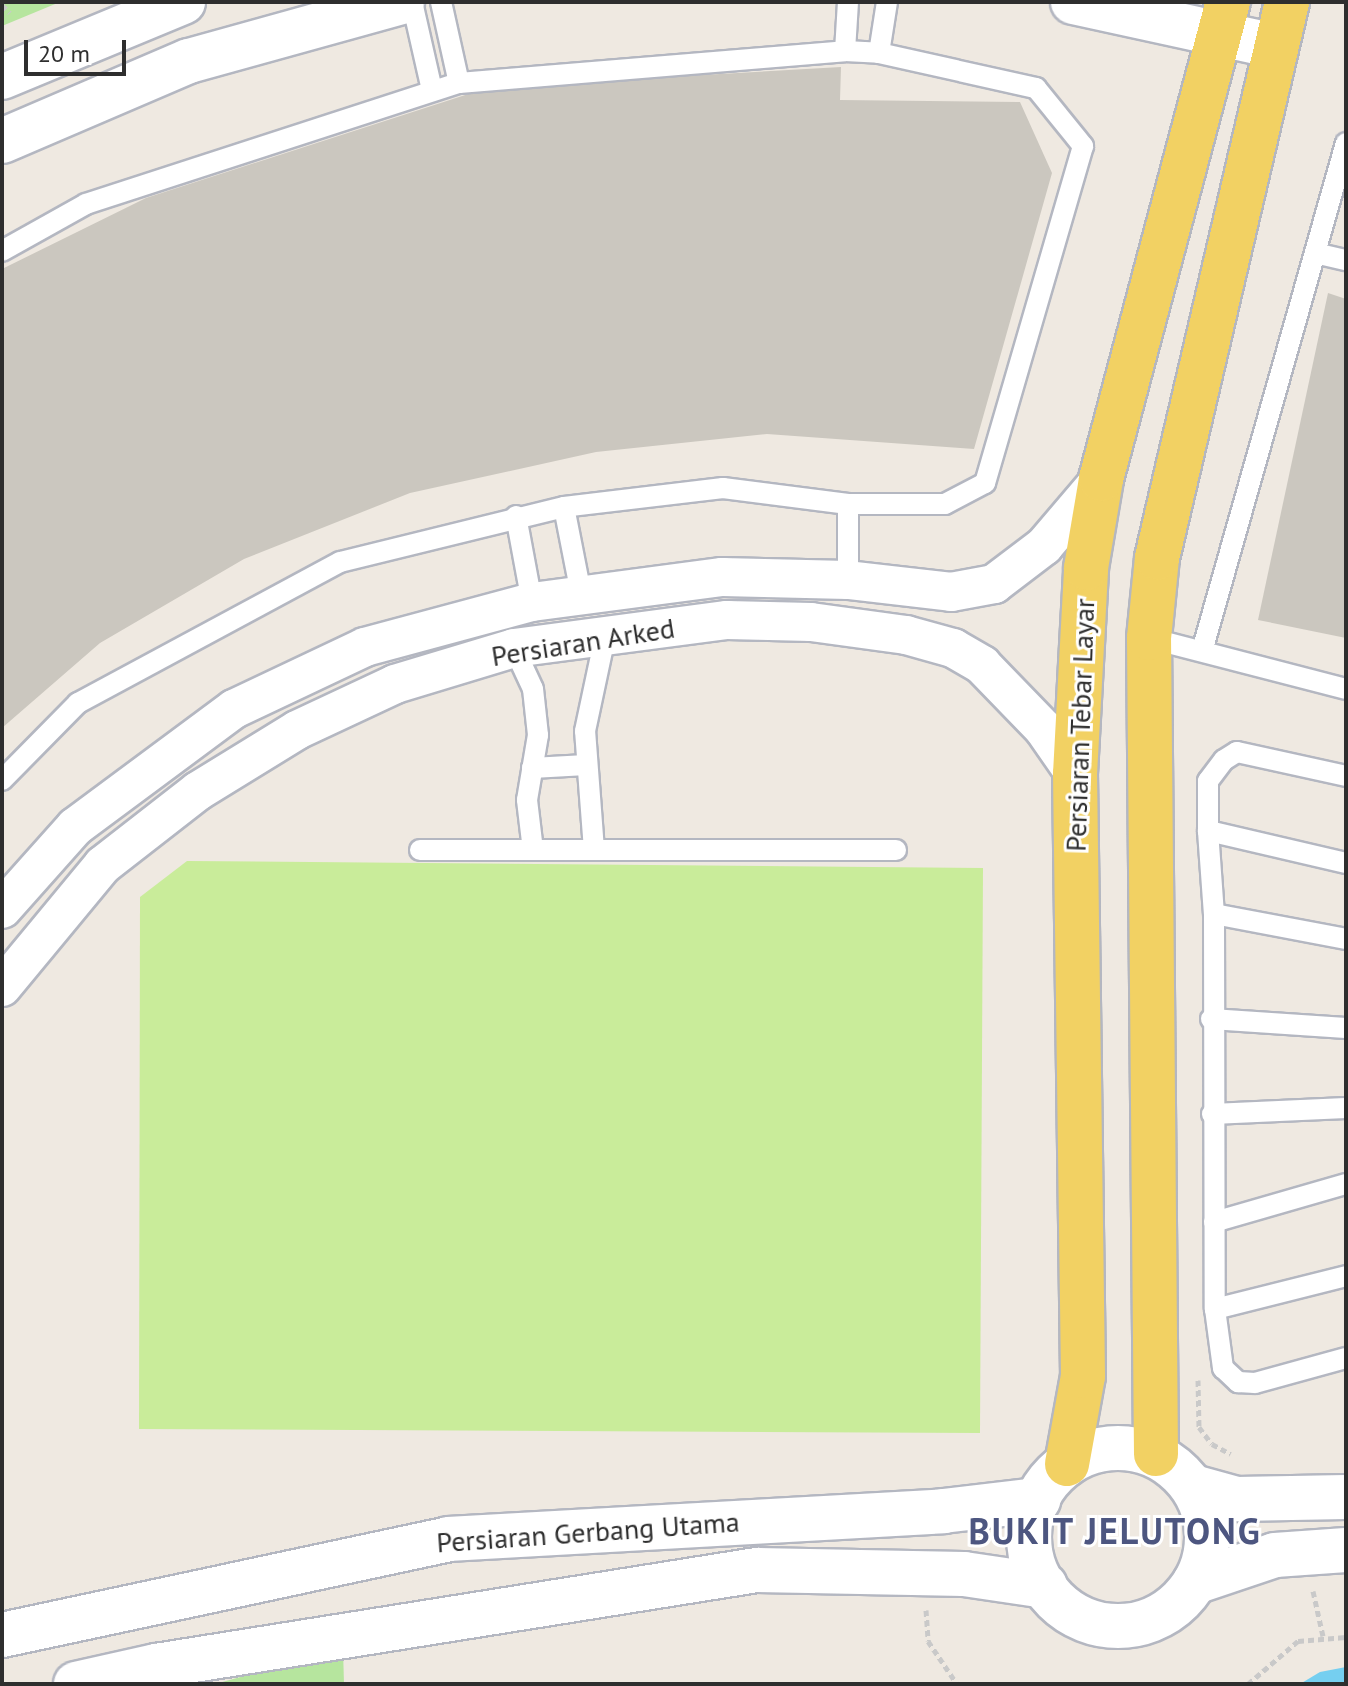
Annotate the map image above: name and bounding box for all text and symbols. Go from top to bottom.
scale bar [28,24,130,74]
text: 20 m [38,38,90,69]
street label: Persiaran Tebar Layar [1059,597,1101,853]
street label: Persiaran Arked [489,611,677,673]
street label: Persiaran Gerbang Utama [435,1505,741,1559]
district label: BUKIT JELUTONG [968,1509,1262,1553]

